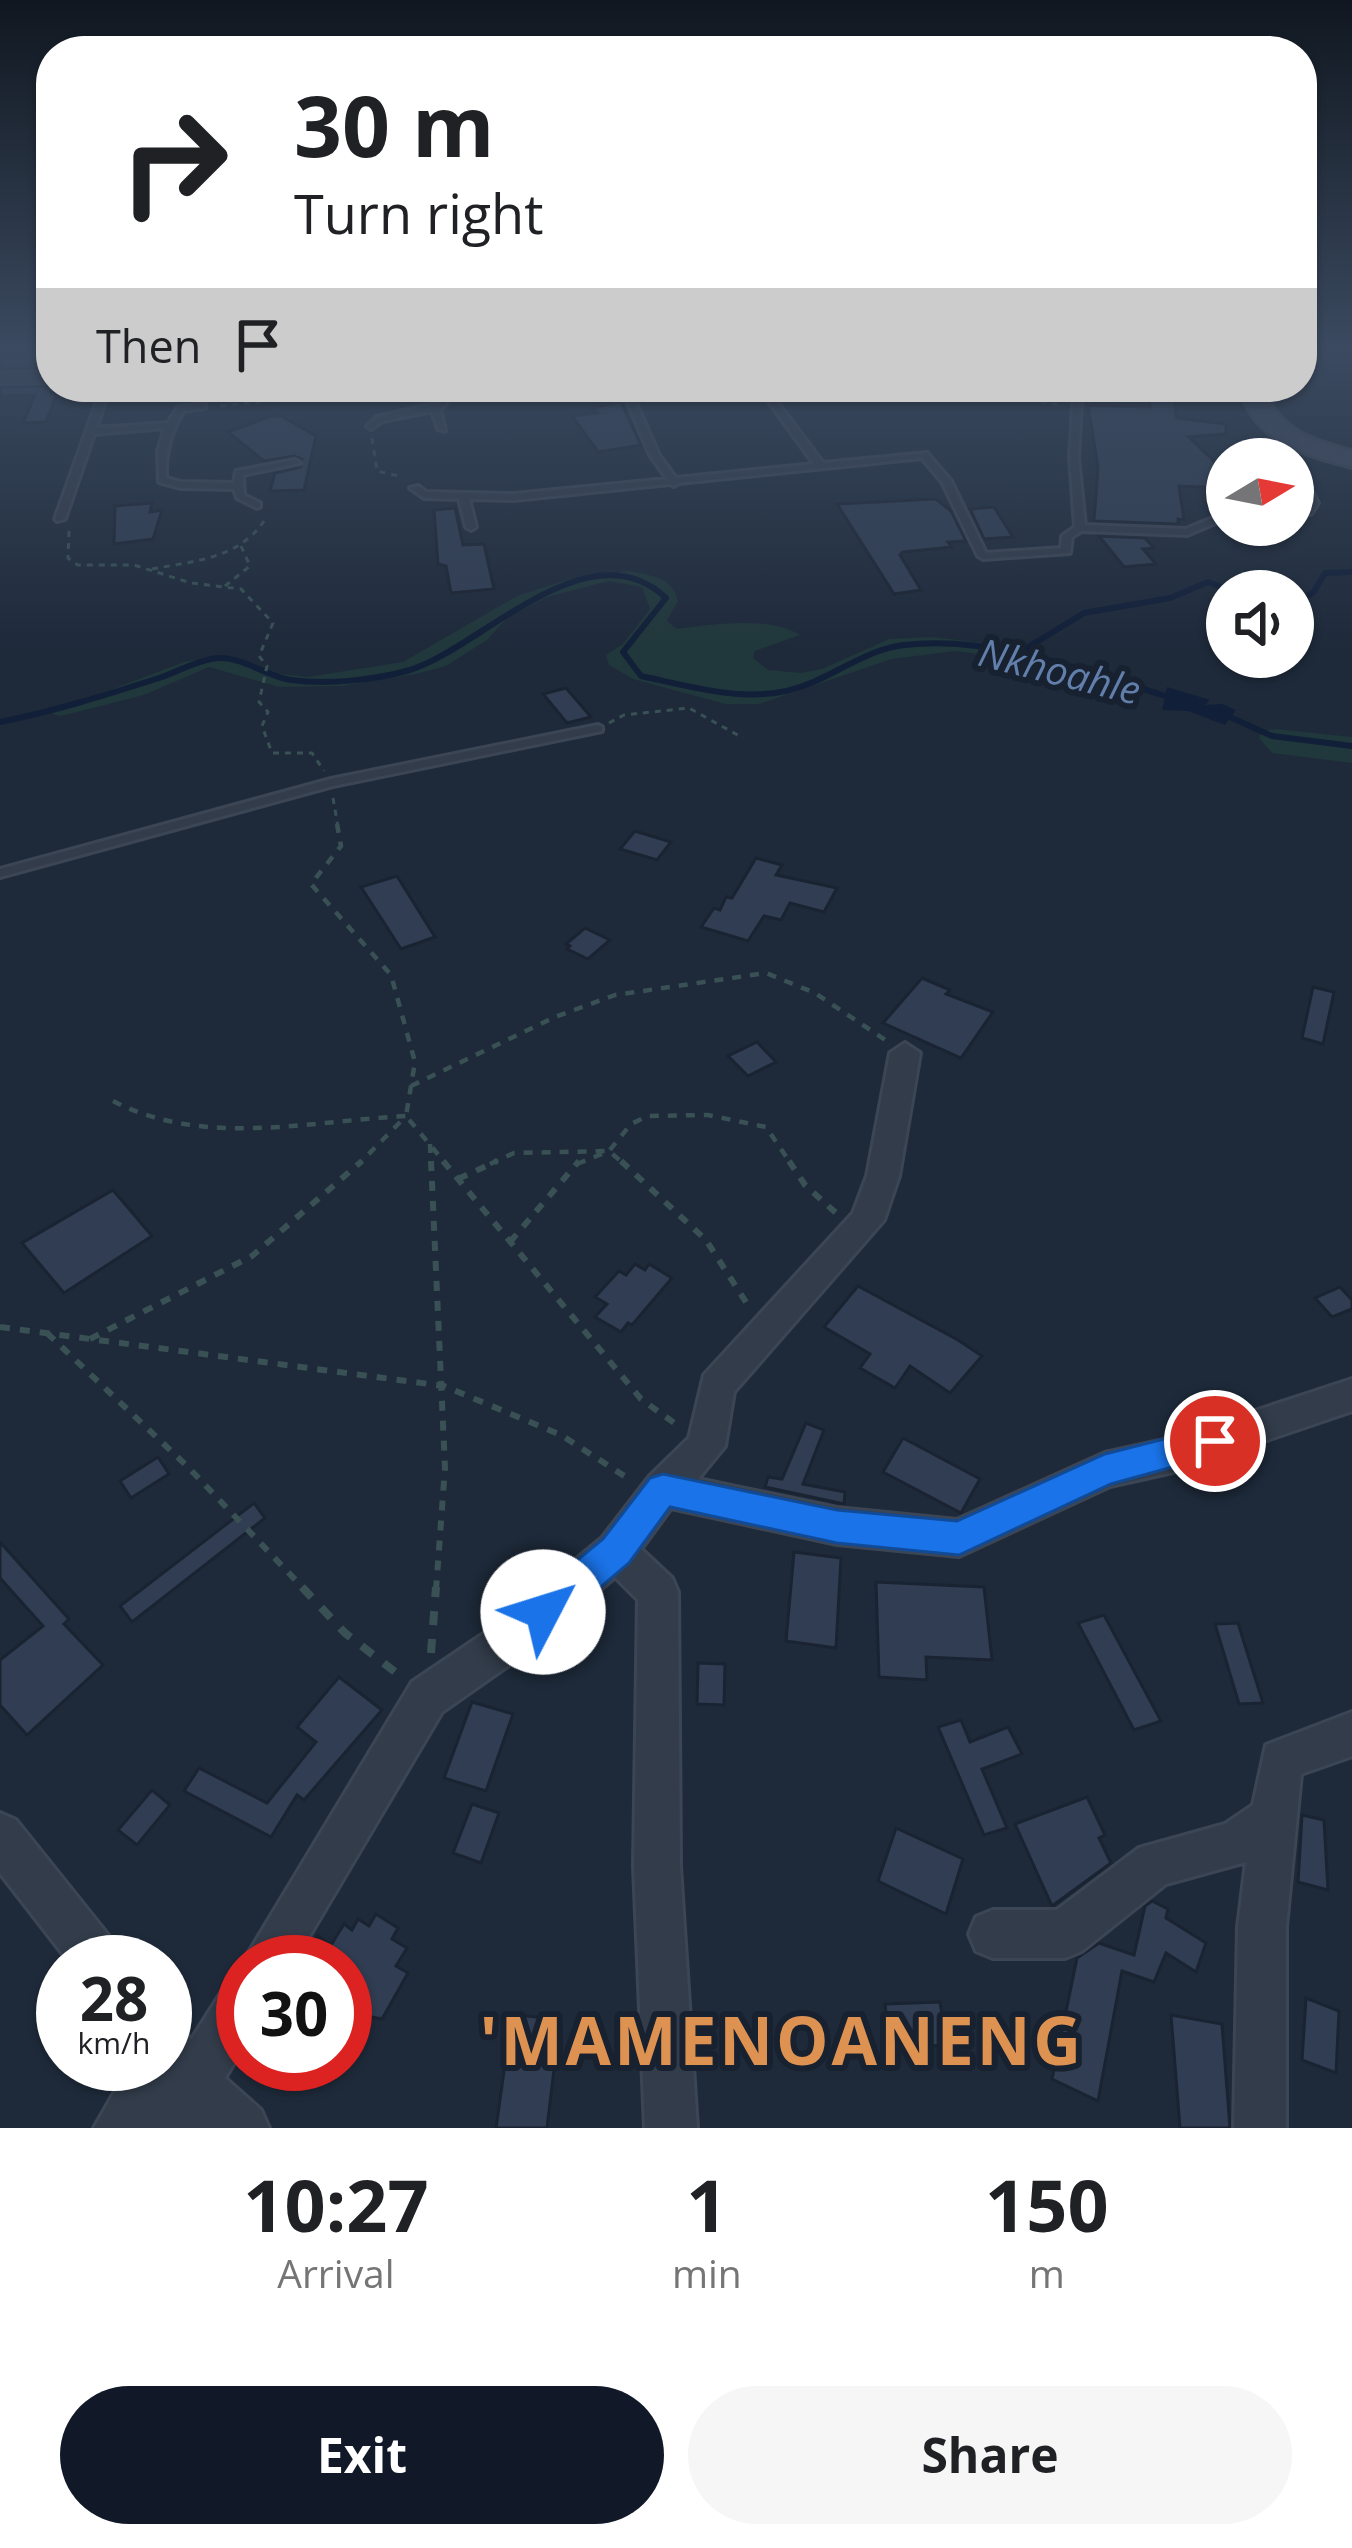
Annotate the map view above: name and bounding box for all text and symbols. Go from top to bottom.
text: 30 m [294,67,494,182]
icon: right [96,84,252,240]
text: Turn right [294,176,543,250]
icon: arrive [225,312,291,378]
text: Then [96,315,201,376]
north arrow [1206,438,1314,546]
map controls [1206,438,1314,678]
button: sound [1206,570,1314,678]
water label: Nkhoahle [974,624,1146,716]
pin [1164,1390,1266,1492]
icon: arrive [1182,1408,1248,1474]
position arrow [480,1549,606,1675]
speed limit sign: 30 [216,1935,372,2091]
text: 28 [80,1957,148,2039]
district label: 'MAMENOANENG [480,1994,1084,2084]
text: km/h [78,2022,150,2063]
text: 10:27 [243,2155,429,2253]
text: 1 [686,2155,727,2253]
text: 150 [985,2155,1109,2253]
text: Arrival [277,2246,395,2299]
text: min [672,2246,742,2299]
text: m [1029,2246,1065,2299]
button: Exit [60,2386,664,2524]
button: Share [688,2386,1292,2524]

